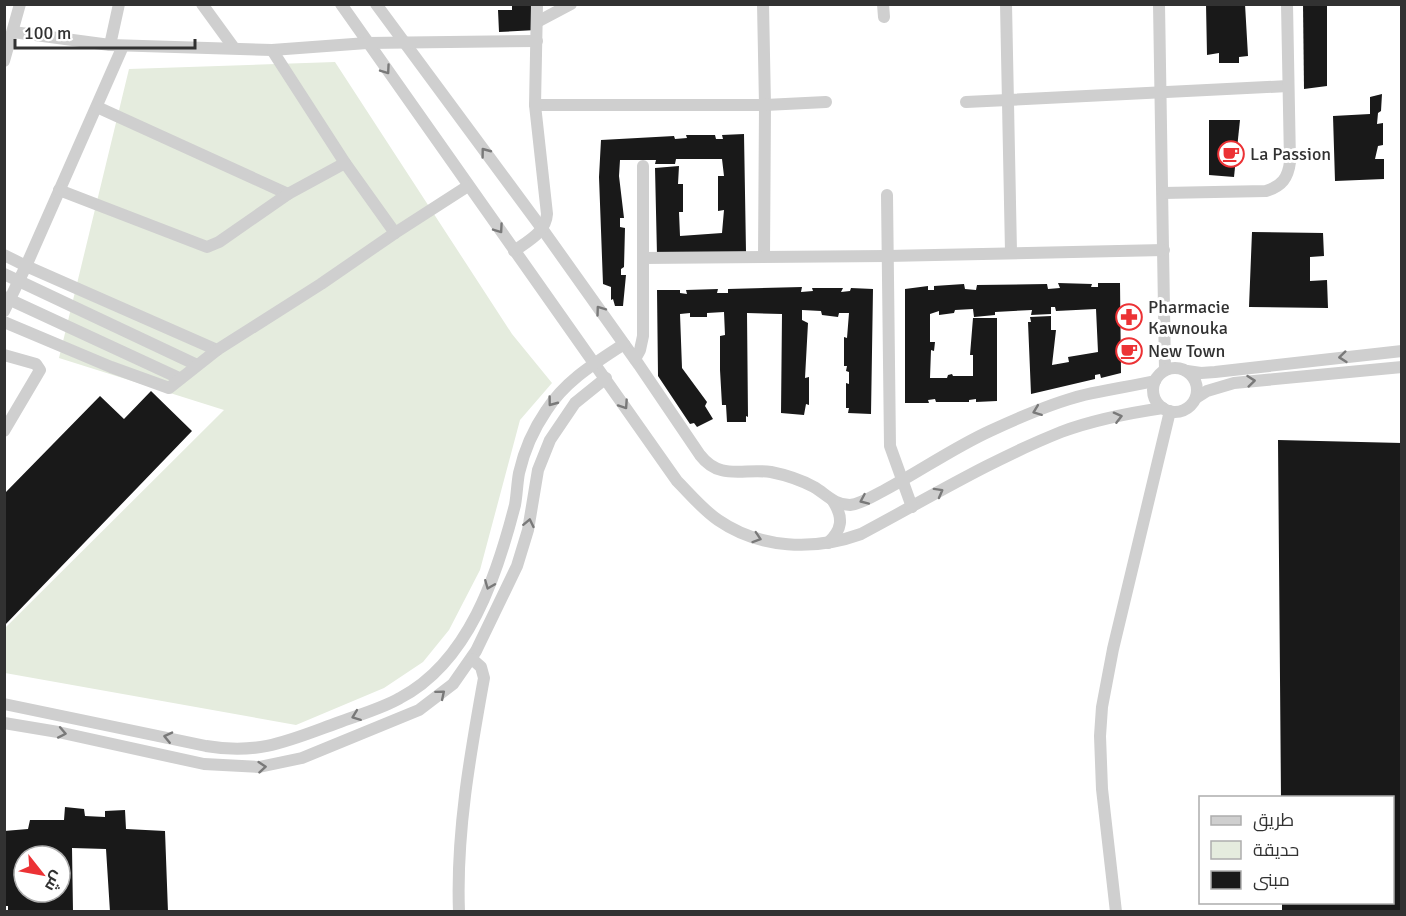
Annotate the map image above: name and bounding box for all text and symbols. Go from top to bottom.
scale bar [15,12,195,50]
text: 100 m [24,22,71,44]
one-way arrow [379,63,390,74]
cafe icon: La Passion [1216,139,1246,169]
place label: La Passion [1250,143,1331,165]
one-way arrow [481,148,492,159]
one-way arrow [492,223,503,234]
place label: Pharmacie Kawnouka [1148,296,1230,339]
pharmacy icon: Pharmacie Kawnouka [1114,302,1144,332]
one-way arrow [596,305,607,316]
cafe icon: New Town [1114,336,1144,366]
place label: New Town [1148,340,1225,362]
one-way arrow [1339,350,1348,362]
one-way arrow [1247,375,1256,388]
one-way arrow [549,396,560,407]
one-way arrow [617,398,628,409]
one-way arrow [1033,404,1044,416]
one-way arrow [1113,411,1123,424]
one-way arrow [933,488,944,499]
one-way arrow [860,493,871,505]
one-way arrow [522,518,535,528]
one-way arrow [751,531,762,544]
one-way arrow [483,579,496,589]
one-way arrow [434,691,445,702]
one-way arrow [351,708,362,721]
one-way arrow [57,726,67,739]
one-way arrow [163,732,173,745]
one-way arrow [257,761,266,774]
legend [1199,796,1394,904]
text: طريق [1253,809,1294,832]
text: حديقة [1253,839,1299,861]
north arrow [12,844,72,904]
text: ش [40,867,68,895]
text: مبنى [1253,869,1290,891]

